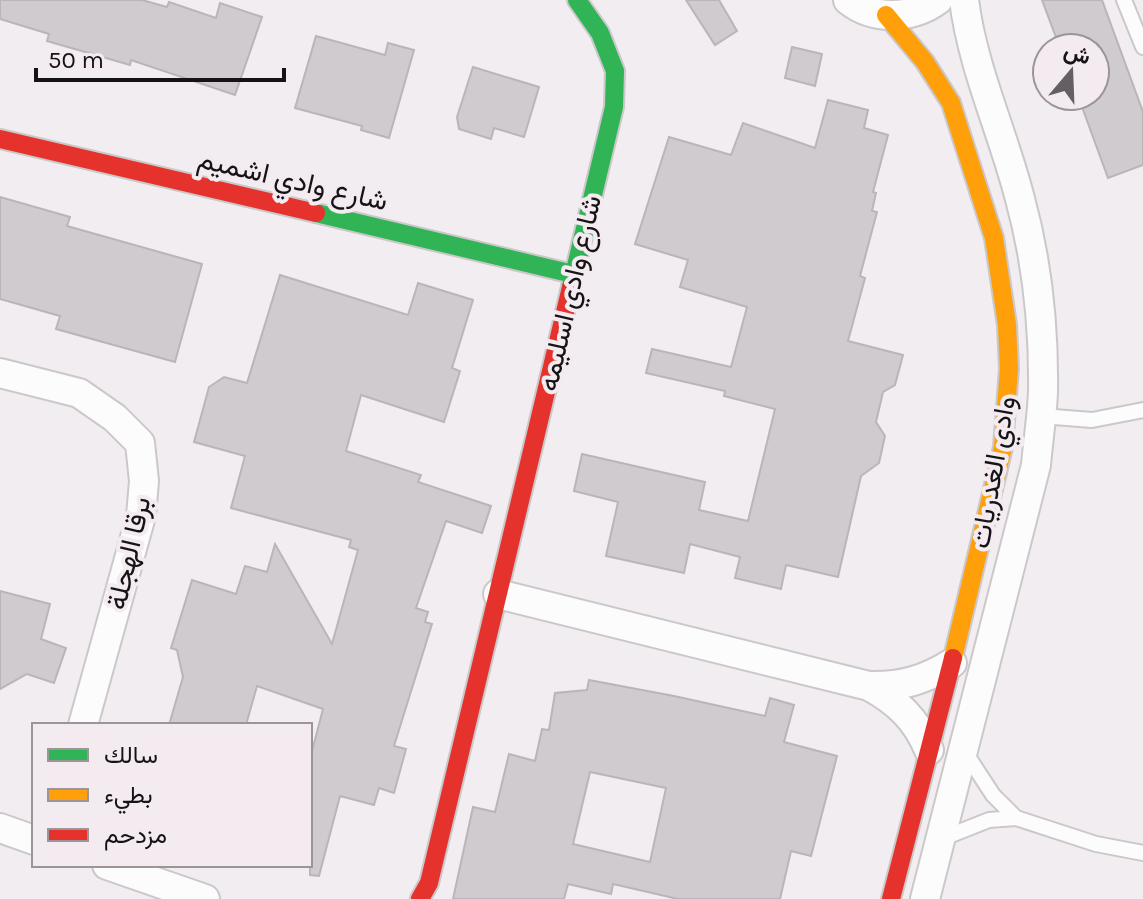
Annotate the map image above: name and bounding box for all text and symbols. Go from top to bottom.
scale bar [36,32,284,82]
north arrow [1031,32,1111,112]
text: ش [1060,37,1094,71]
text: 50 m [48,46,104,74]
street label: شارع وادي اشميم [193,142,391,223]
street label: شارع وادي اسليمه [531,192,614,396]
street label: وادي الغدريات [963,393,1028,552]
street label: برقا الهجلة [99,493,158,613]
legend [32,723,312,867]
text: سالك [104,741,158,769]
text: بطيء [104,781,153,814]
text: مزدحم [104,821,167,851]

